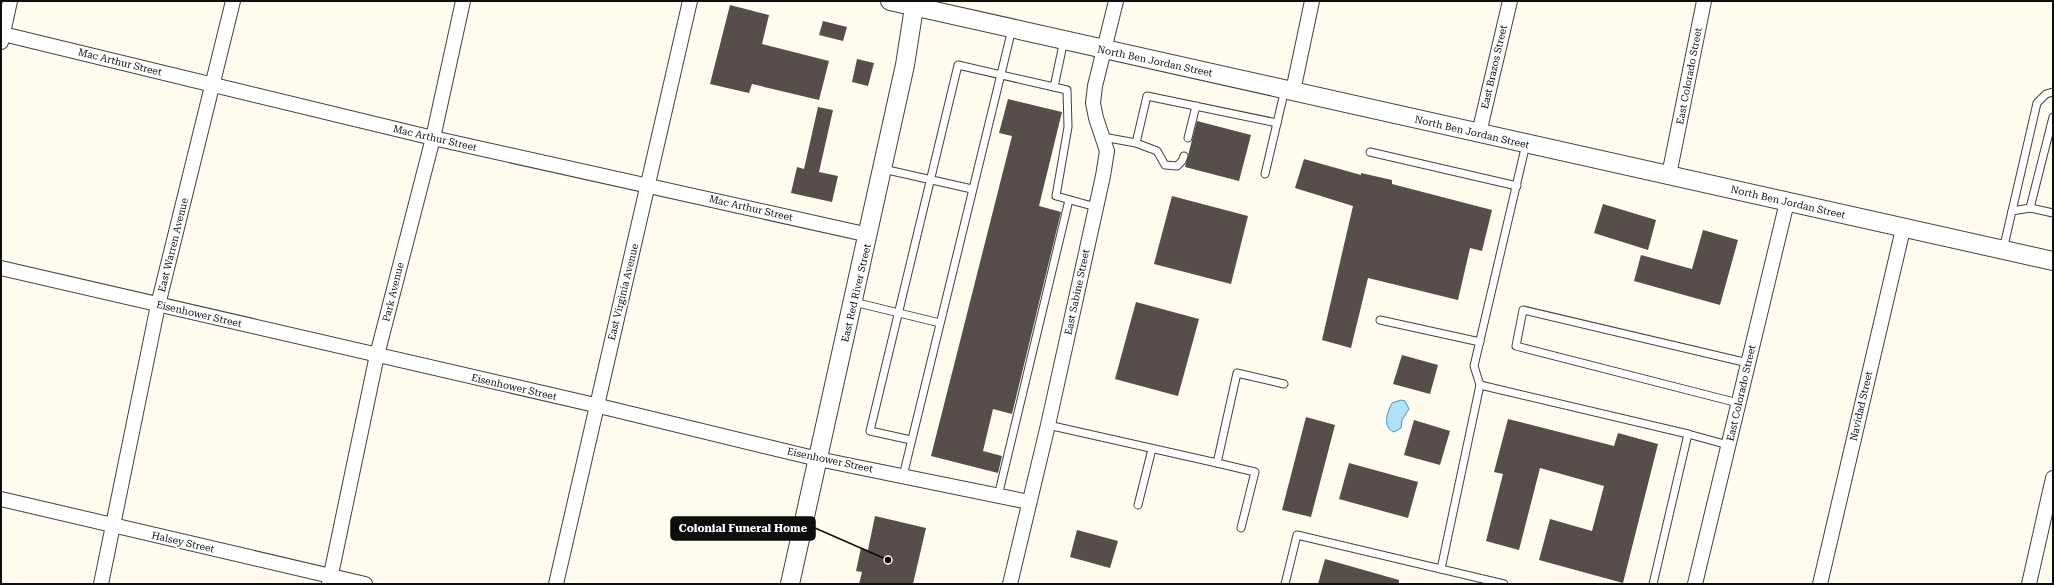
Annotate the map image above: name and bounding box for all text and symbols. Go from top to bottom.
street label: East Brazos Street [1479,24,1509,110]
street label: East Colorado Street [1674,26,1704,125]
street label: North Ben Jordan Street [1096,43,1214,79]
street label: Mac Arthur Street [77,46,163,78]
street label: North Ben Jordan Street [1414,113,1531,151]
street label: Mac Arthur Street [392,123,478,153]
street label: North Ben Jordan Street [1730,183,1847,221]
street label: Mac Arthur Street [708,193,794,223]
street label: East Warren Avenue [156,196,190,293]
street label: East Virginia Avenue [606,242,640,342]
street label: East Red River Street [839,242,873,343]
street label: East Sabine Street [1063,248,1092,336]
street label: Park Avenue [380,261,406,323]
street label: Eisenhower Street [155,299,243,329]
street label: East Colorado Street [1725,343,1758,442]
street label: Navidad Street [1848,370,1874,442]
street label: Eisenhower Street [470,372,558,402]
street label: Eisenhower Street [786,446,874,475]
callout: Colonial Funeral Home [671,517,815,540]
text: Colonial Funeral Home [679,522,808,535]
street label: Halsey Street [151,529,216,555]

